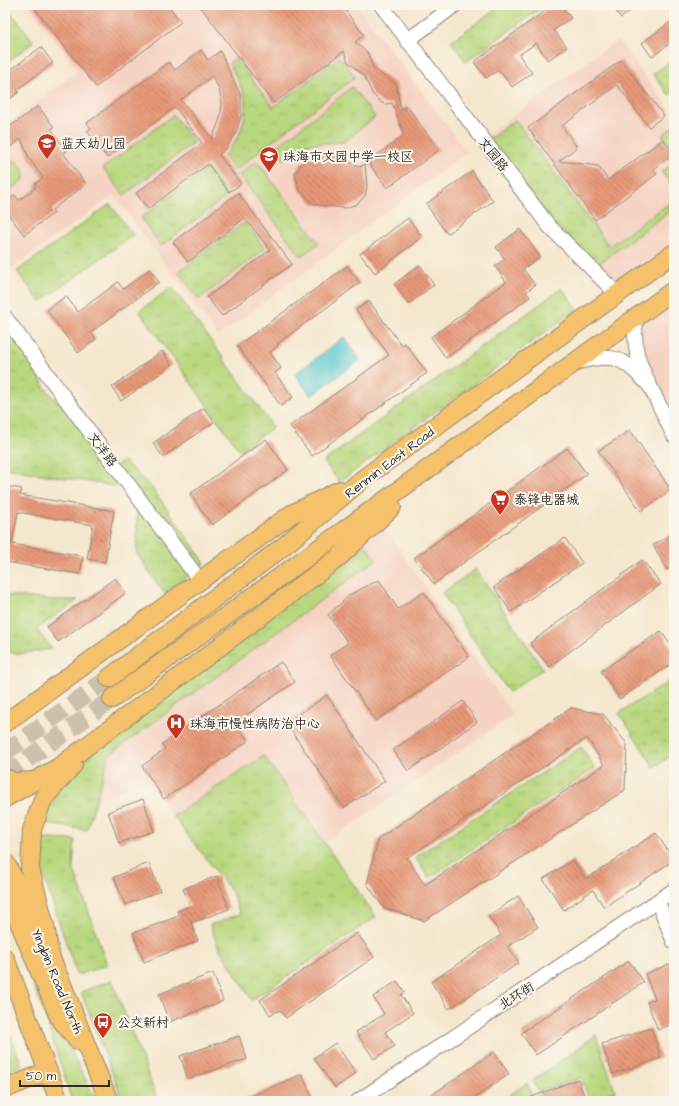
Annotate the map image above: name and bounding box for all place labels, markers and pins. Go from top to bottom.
school or university icon: 蓝天幼儿园 [36,132,58,160]
place label: 蓝天幼儿园 [61,135,126,153]
school or university icon: 珠海市文园中学一校区 [258,145,280,173]
place label: 珠海市文园中学一校区 [283,148,413,166]
supermarket icon: 泰锋电器城 [489,488,511,516]
place label: 泰锋电器城 [514,491,579,509]
hospital icon: 珠海市慢性病防治中心 [165,712,187,740]
place label: 珠海市慢性病防治中心 [190,715,320,733]
bus stop icon: 公交新村 [92,1011,114,1039]
place label: 公交新村 [117,1014,169,1032]

